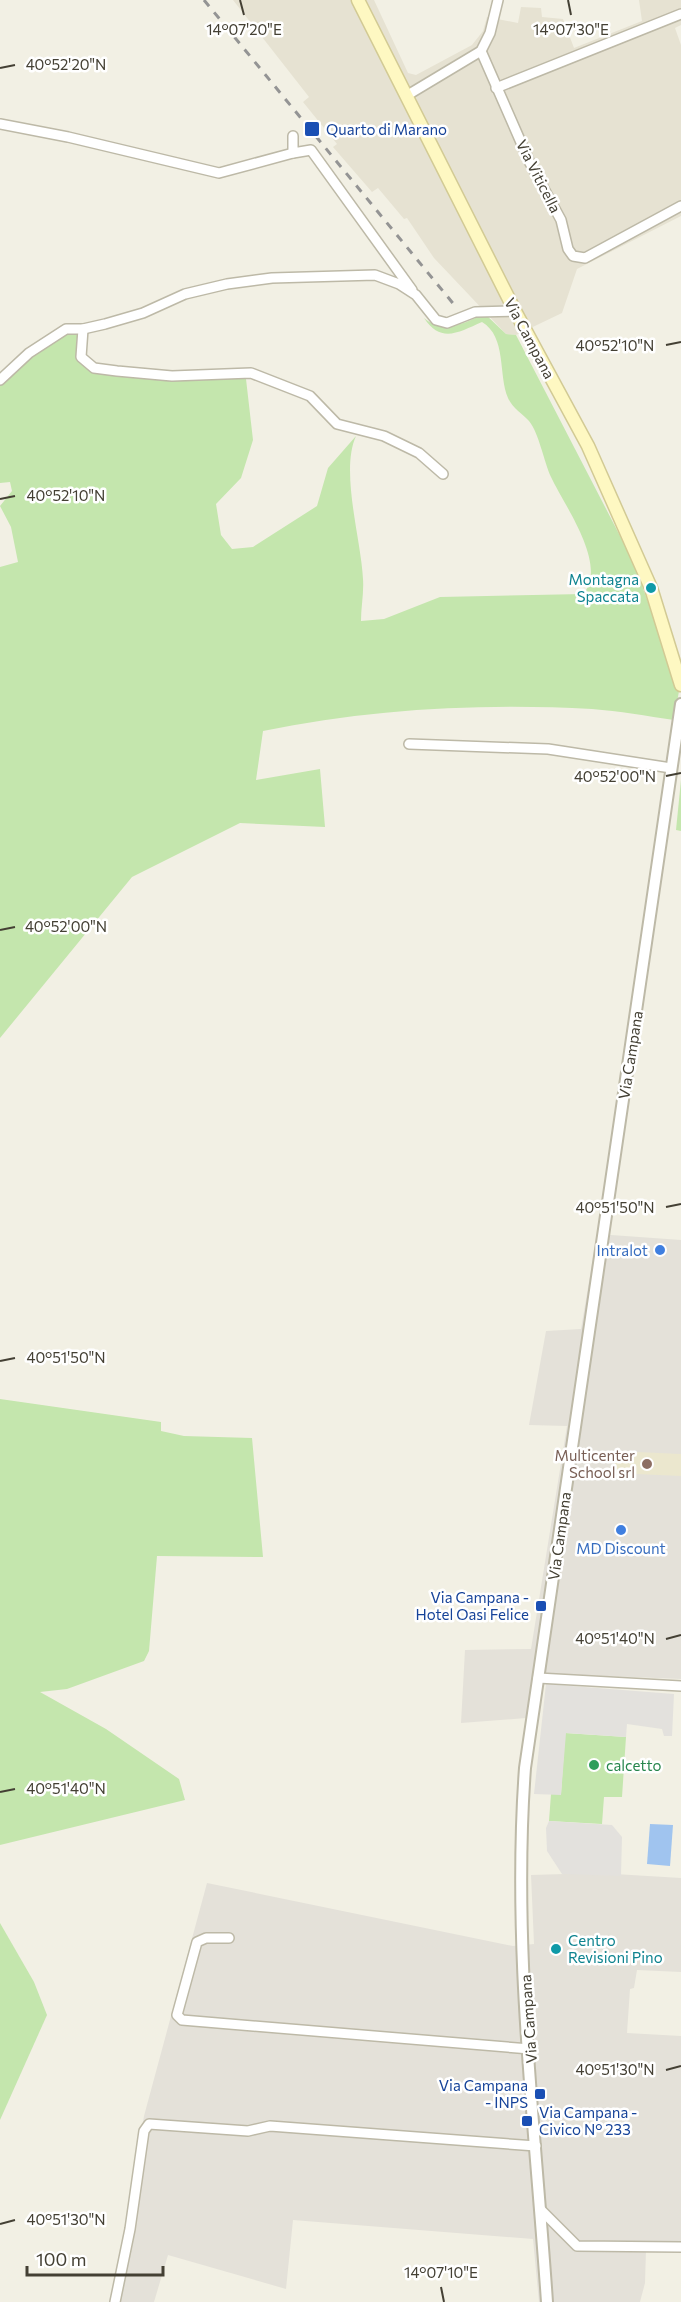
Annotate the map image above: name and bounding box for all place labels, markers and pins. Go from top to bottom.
marker: Quarto di Marano [303,120,321,138]
place label: Quarto di Marano [326,120,447,138]
place label: Montagna Spaccata [569,570,639,605]
marker: Montagna Spaccata [644,581,658,595]
place label: Intralot [597,1241,648,1259]
marker: Intralot [653,1243,667,1257]
place label: Multicenter School srl [555,1446,635,1481]
marker: Multicenter School srl [640,1457,654,1471]
marker: MD Discount [614,1523,628,1537]
place label: MD Discount [576,1539,666,1557]
place label: Via Campana - Hotel Oasi Felice [415,1588,529,1623]
marker: Via Campana - Hotel Oasi Felice [534,1599,548,1613]
place label: calcetto [606,1756,661,1774]
marker: calcetto [587,1758,601,1772]
place label: Centro Revisioni Pino [568,1931,663,1966]
marker: Centro Revisioni Pino [549,1942,563,1956]
place label: Via Campana - INPS [439,2076,528,2111]
marker: Via Campana - INPS [533,2087,547,2101]
place label: Via Campana - Civico N° 233 [539,2103,637,2138]
marker: Via Campana - Civico N° 233 [520,2114,534,2128]

